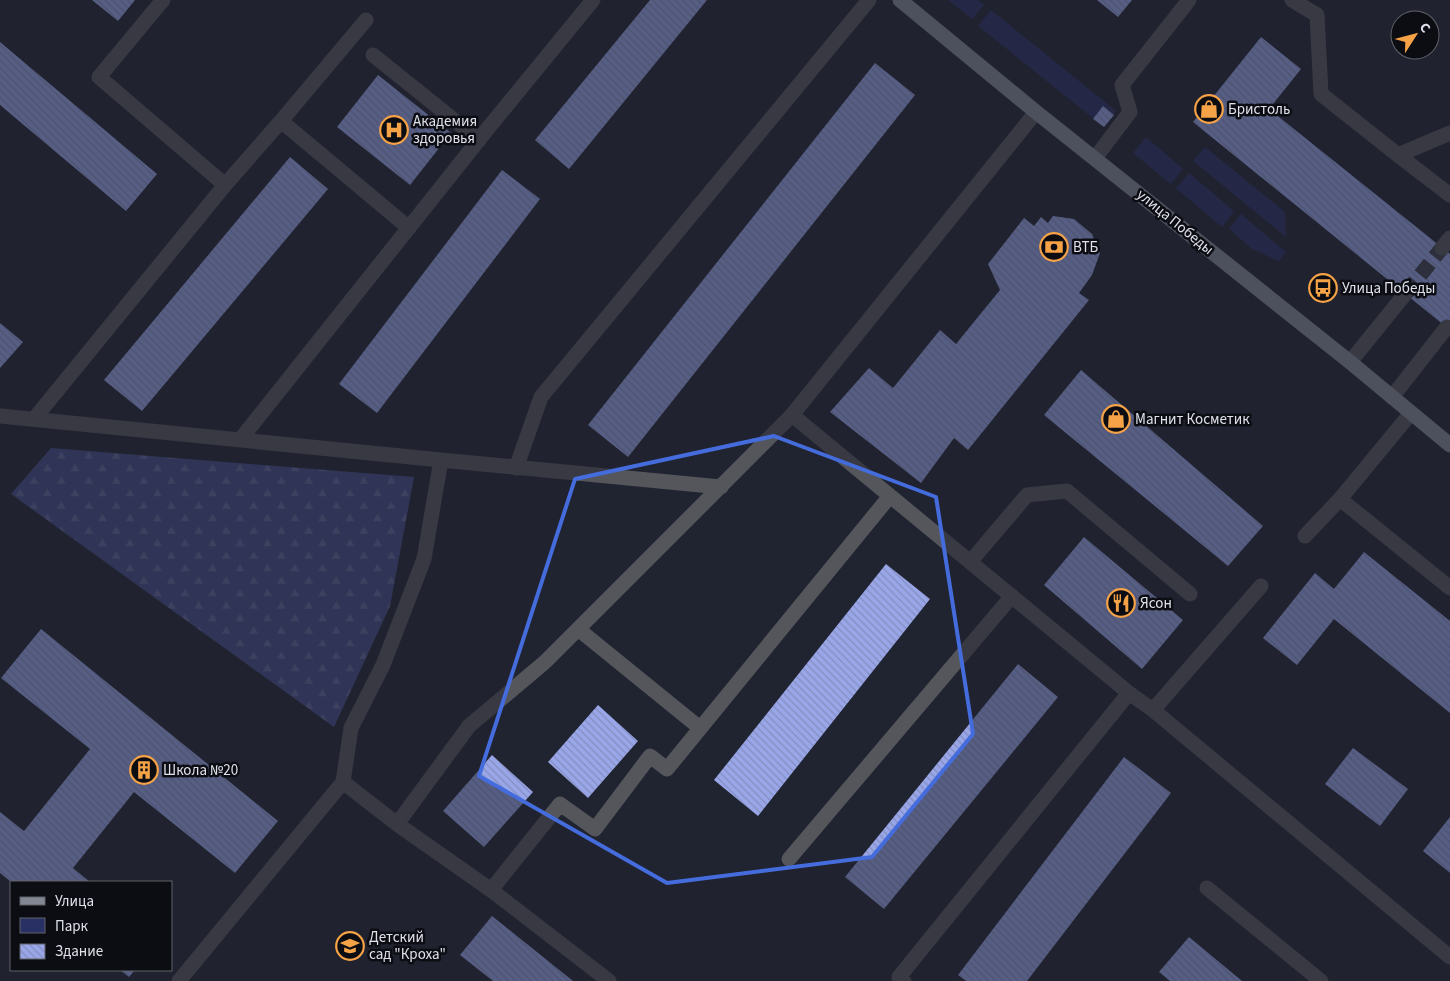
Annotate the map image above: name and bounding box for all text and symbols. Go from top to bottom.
north arrow [1390,10,1440,60]
text: С [1414,19,1435,37]
shop icon: Бристоль [1194,94,1224,124]
place label: Бристоль [1228,99,1290,120]
place label: Академия здоровья [413,111,477,149]
hospital icon: Академия здоровья [379,115,409,145]
street label: улица Победы [1132,184,1218,260]
bank icon: ВТБ [1039,232,1069,262]
place label: ВТБ [1073,237,1099,258]
bus stop icon: Улица Победы [1308,273,1338,303]
place label: Улица Победы [1342,278,1435,299]
shop icon: Магнит Косметик [1101,404,1131,434]
place label: Магнит Косметик [1135,409,1250,430]
restaurant icon: Ясон [1106,588,1136,618]
place label: Ясон [1140,593,1172,614]
building icon: Школа №20 [129,755,159,785]
place label: Школа №20 [163,760,238,781]
legend [10,881,172,971]
text: Улица [55,891,94,912]
text: Парк [55,916,89,937]
place label: Детский сад "Кроха" [369,927,446,965]
school or university icon: Детский сад "Кроха" [335,931,365,961]
text: Здание [55,941,103,962]

